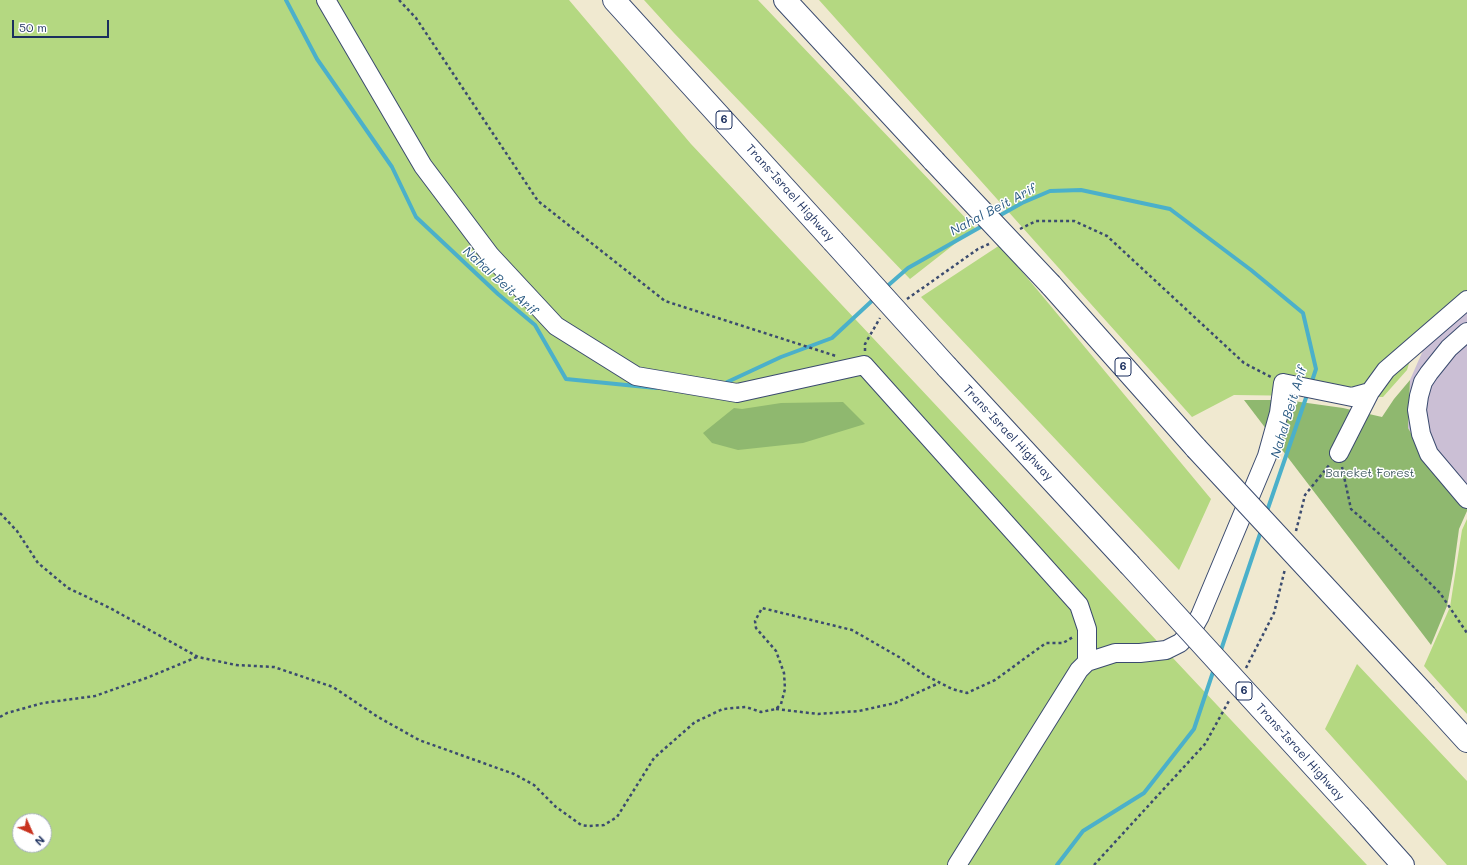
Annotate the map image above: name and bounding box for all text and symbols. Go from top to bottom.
scale bar [14,12,111,38]
text: 50 m [19,19,47,35]
road number: 6 [716,111,732,129]
street label: Trans-Israel Highway [743,142,837,244]
water label: Nahal Beit Arif [947,181,1039,239]
water label: Nahal Beit Arif [459,243,541,319]
road number: 6 [1115,358,1131,376]
water label: Nahal Beit Arif [1268,364,1310,460]
street label: Trans-Israel Highway [960,382,1056,484]
park label: Bareket Forest [1325,466,1415,480]
road number: 6 [1236,682,1252,700]
street label: Trans-Israel Highway [1253,701,1347,803]
north arrow [12,813,52,853]
text: N [32,833,48,849]

